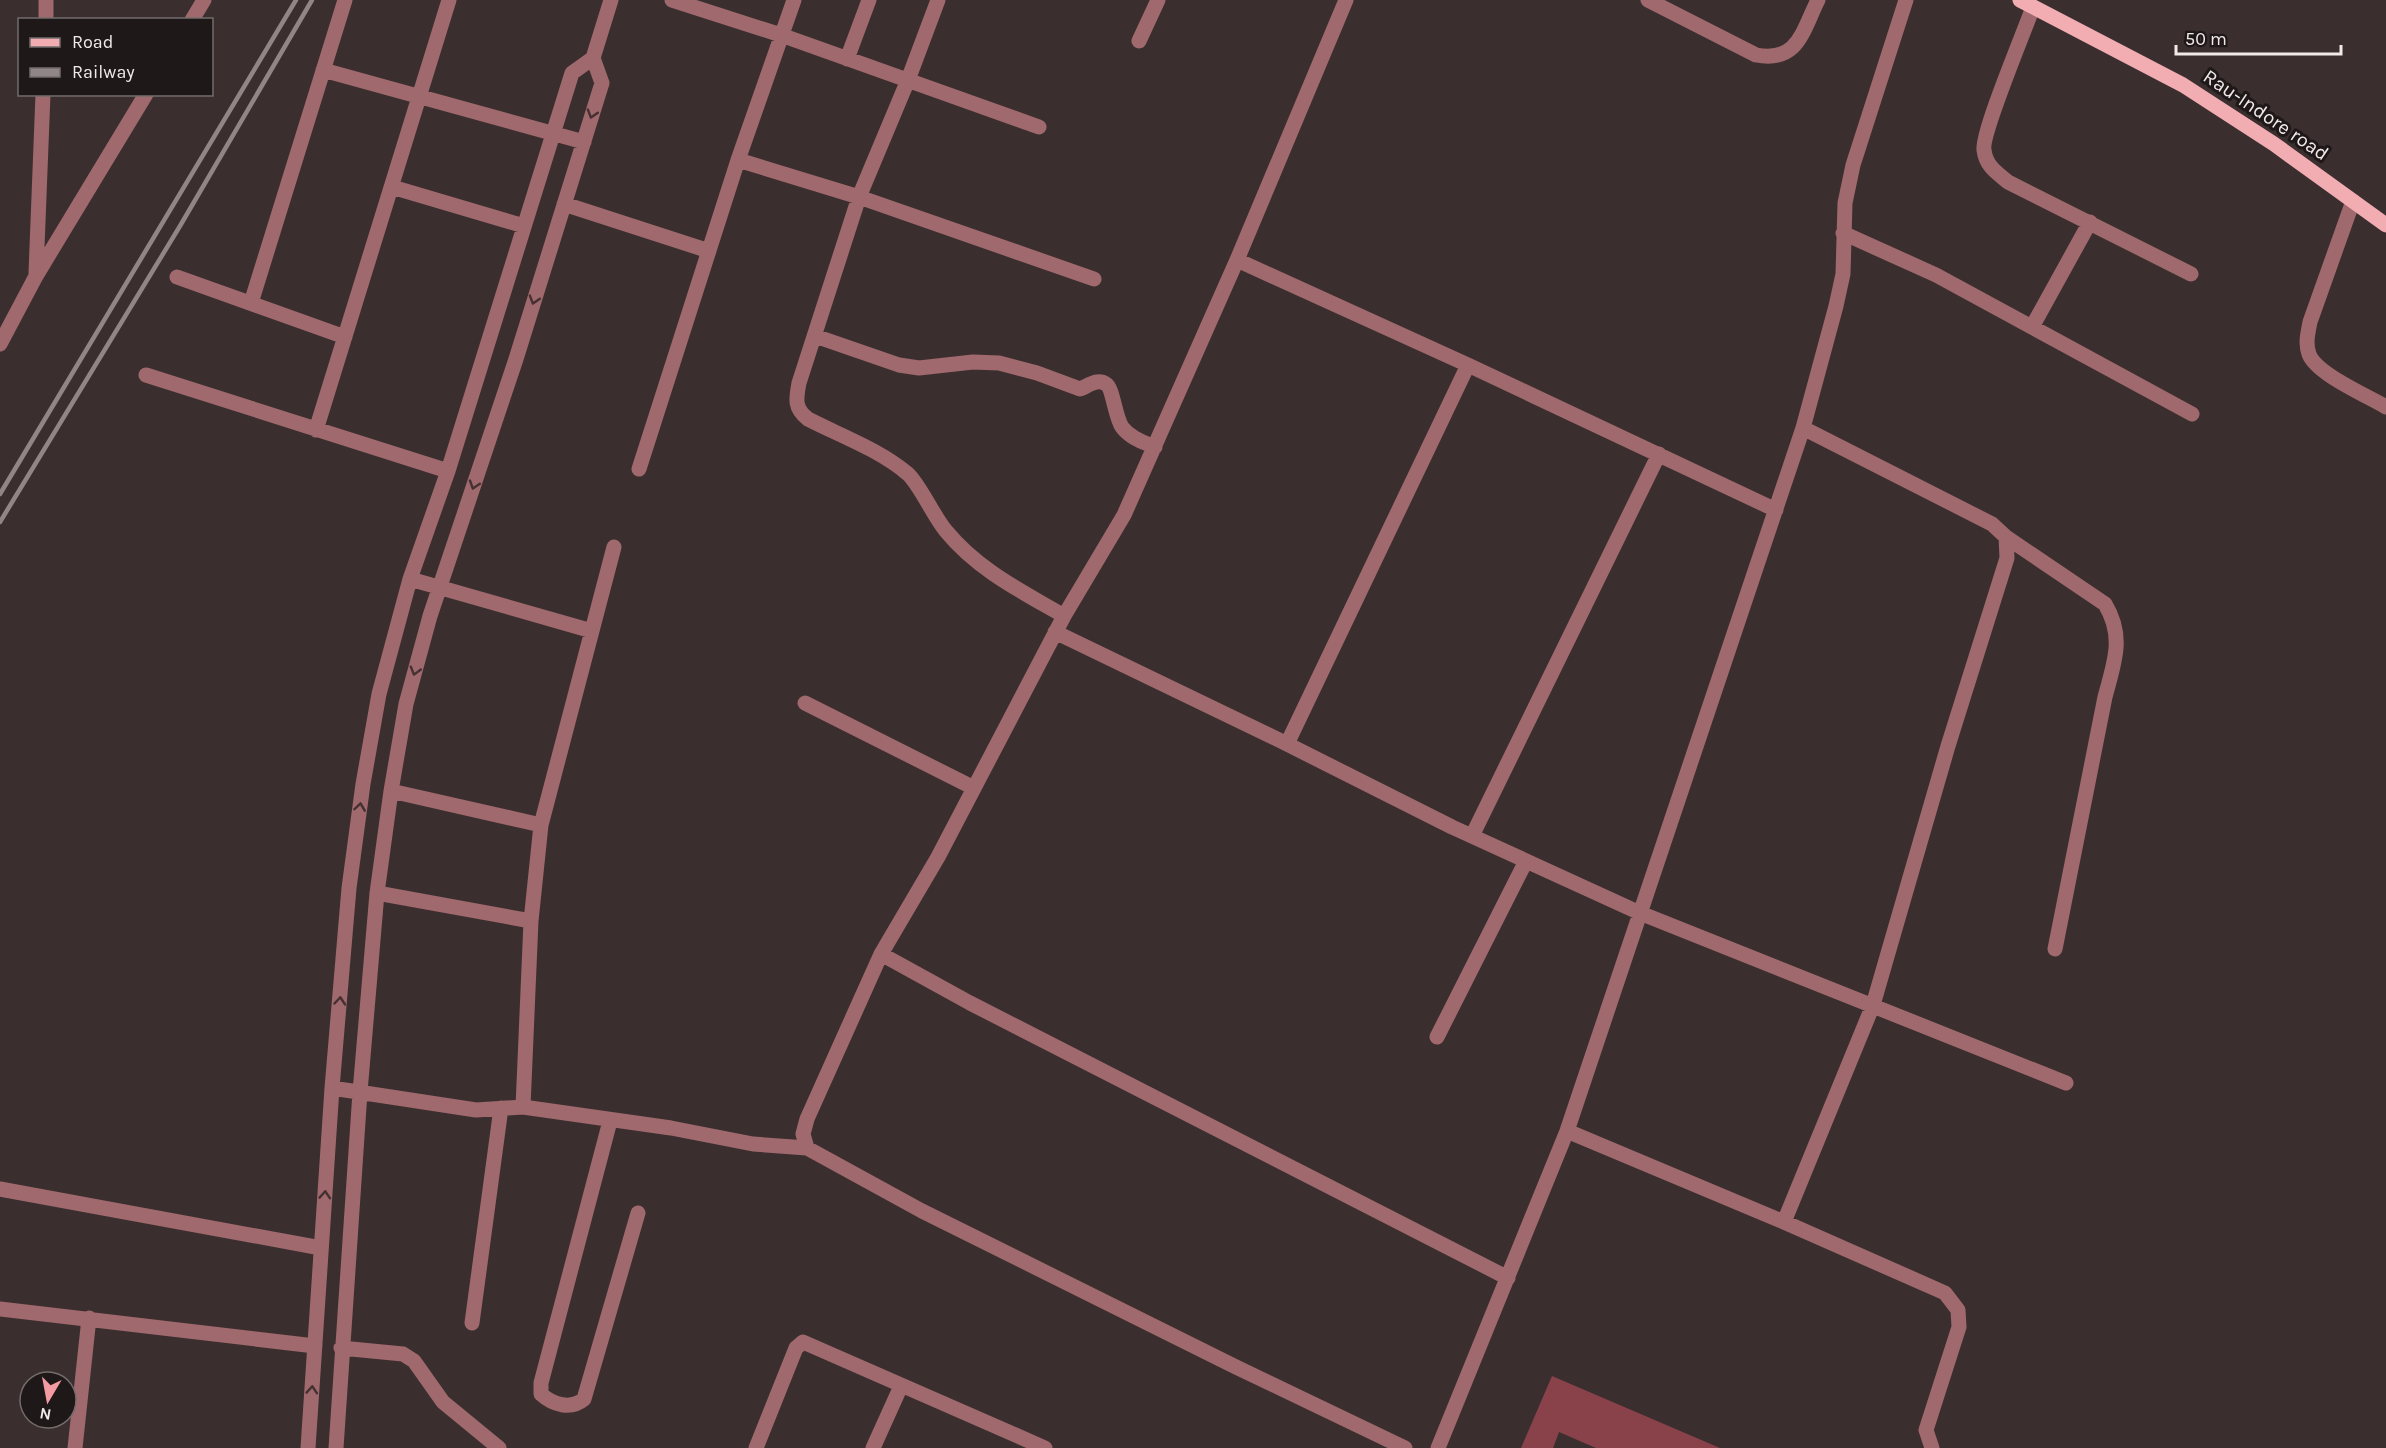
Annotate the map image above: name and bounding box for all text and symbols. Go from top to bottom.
legend [18,18,213,96]
scale bar [2176,18,2341,56]
text: 50 m [2185,28,2227,50]
text: Road [72,31,113,53]
text: Railway [72,61,135,83]
street label: Rau-Indore road [2199,65,2333,165]
one-way arrow [587,108,599,119]
one-way arrow [529,294,541,305]
one-way arrow [468,479,481,490]
one-way arrow [410,665,422,676]
one-way arrow [353,802,366,811]
one-way arrow [333,996,346,1005]
one-way arrow [318,1191,331,1200]
north arrow [18,1370,78,1430]
one-way arrow [305,1385,318,1394]
text: N [38,1404,53,1425]

